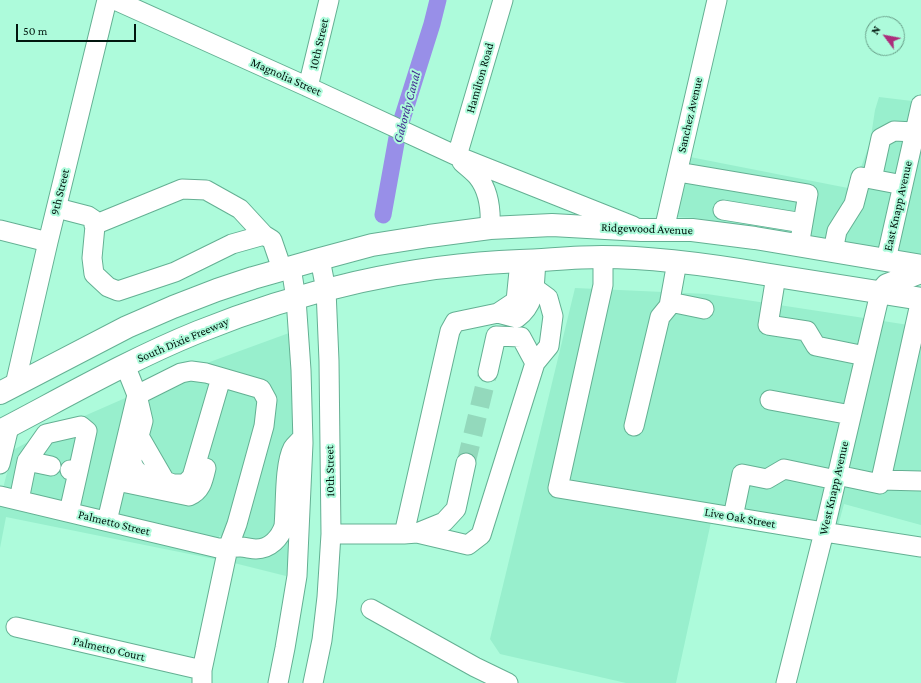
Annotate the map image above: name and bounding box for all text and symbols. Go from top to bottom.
scale bar [18,16,138,42]
north arrow [865,16,905,56]
street label: 10th Street [306,17,332,71]
text: 50 m [23,24,47,38]
text: N [869,24,883,37]
street label: Hamilton Road [463,41,497,115]
street label: Magnolia Street [248,55,324,99]
water label: Gabordy Canal [390,70,424,144]
street label: Sanchez Avenue [674,76,706,154]
street label: East Knapp Avenue [881,160,915,252]
street label: 9th Street [47,168,73,216]
street label: Ridgewood Avenue [601,220,693,238]
street label: South Dixie Freeway [135,314,231,366]
street label: West Knapp Avenue [816,440,852,536]
street label: 10th Street [322,445,338,497]
street label: Live Oak Street [703,505,777,531]
street label: Palmetto Street [77,507,151,539]
street label: Palmetto Court [72,634,146,664]

